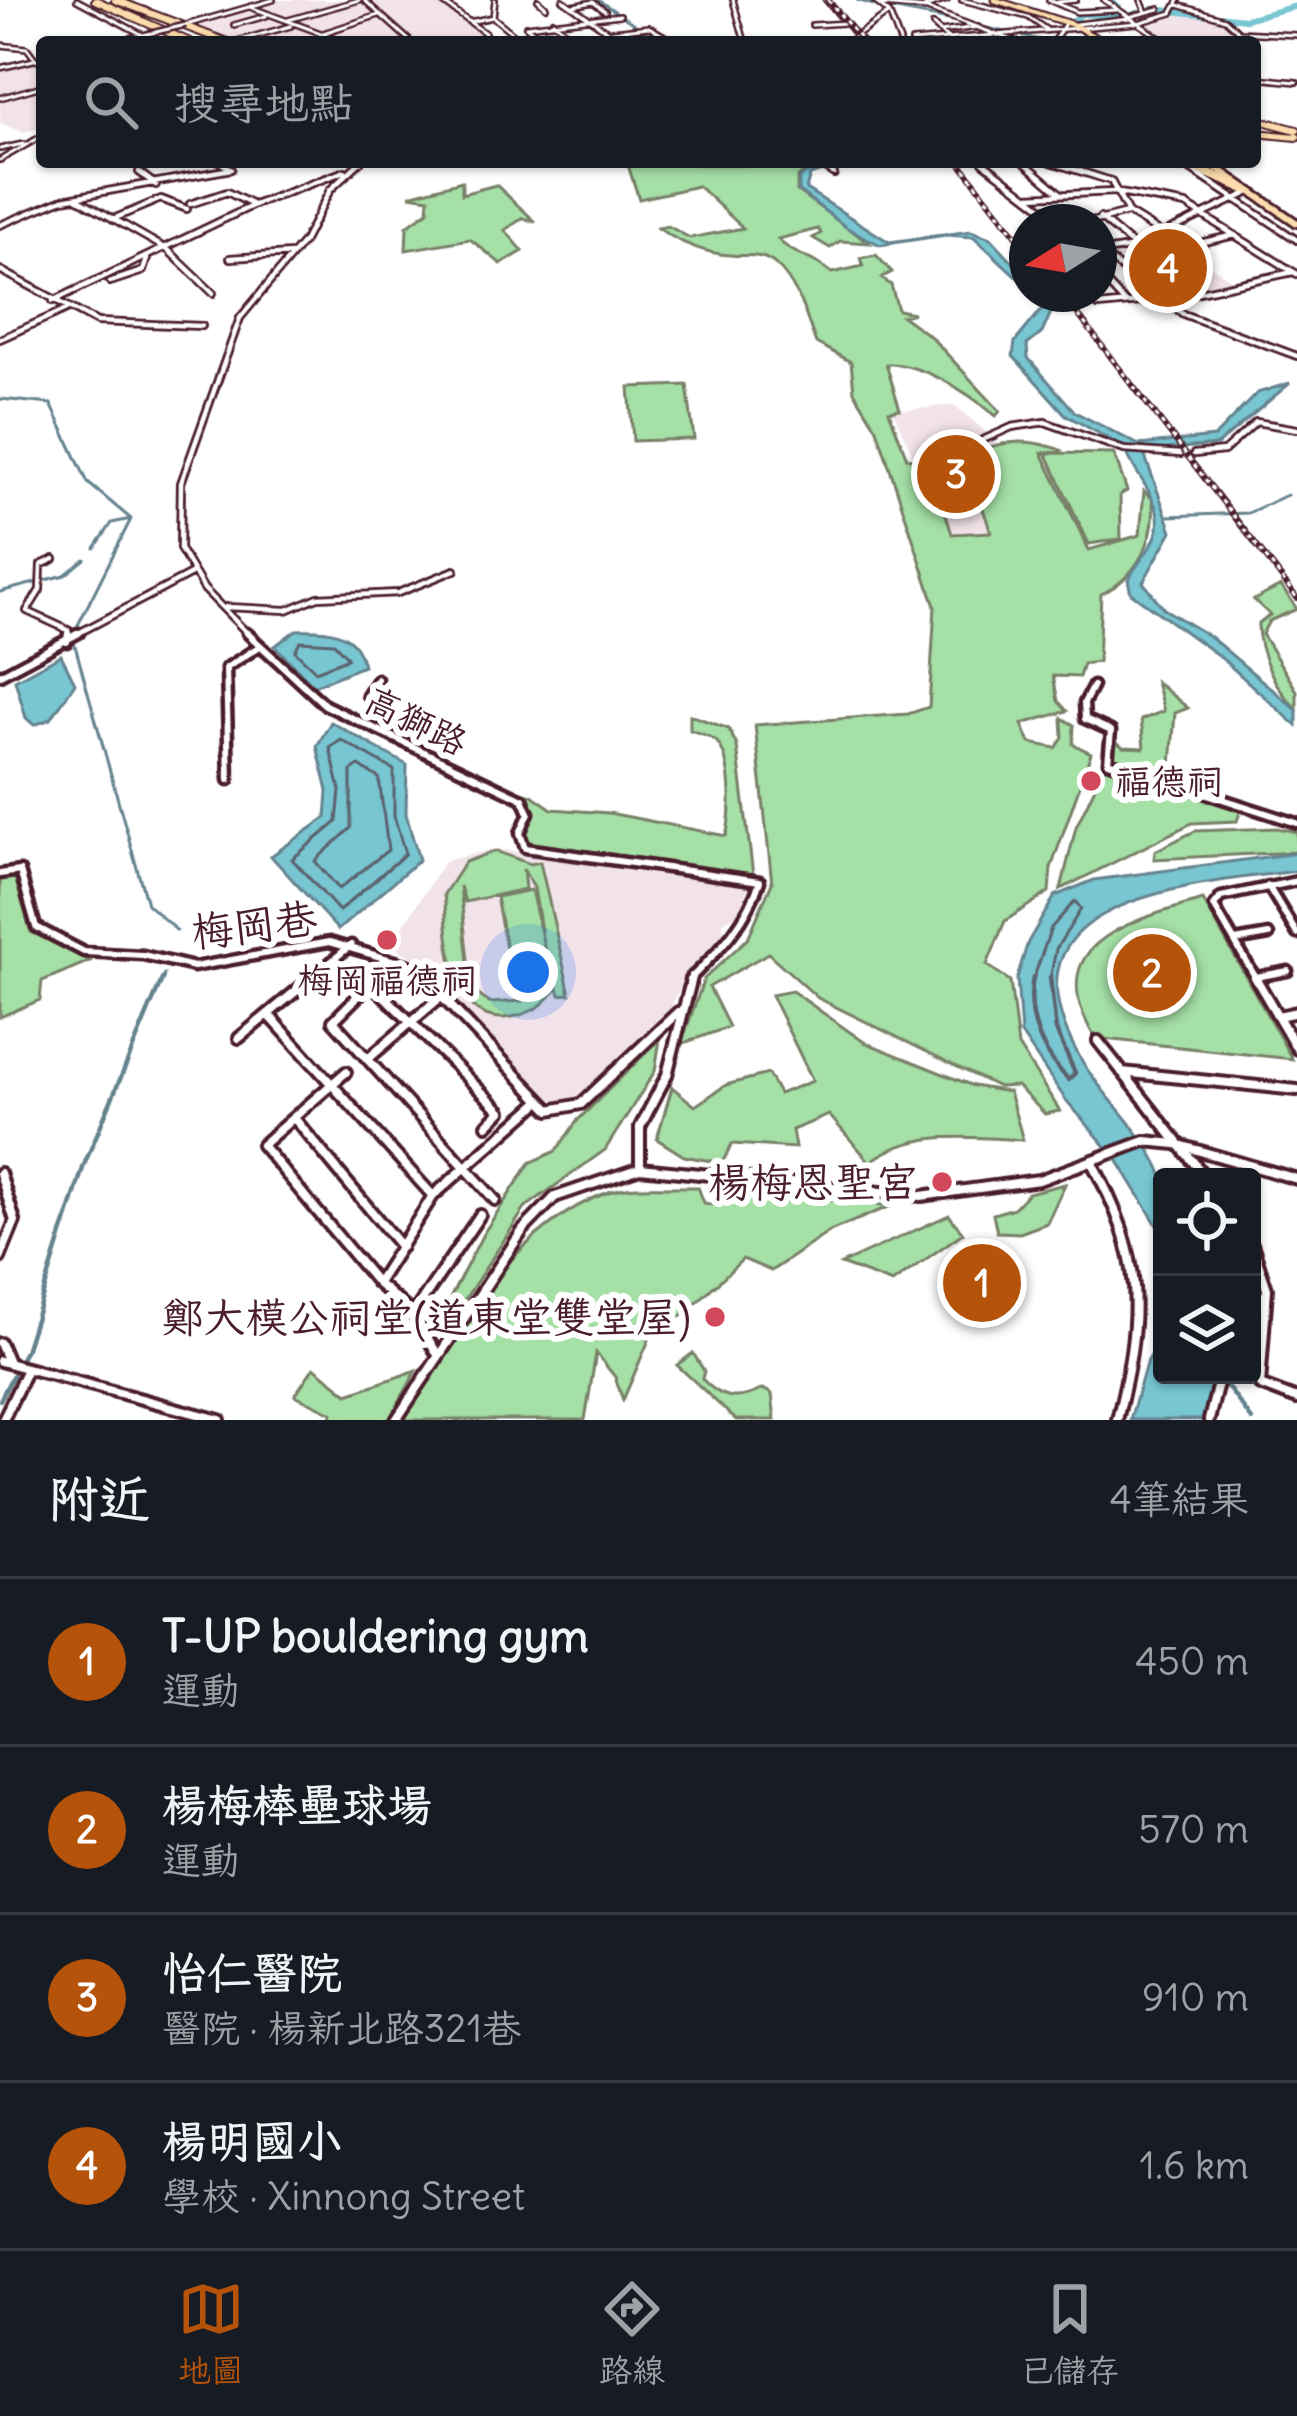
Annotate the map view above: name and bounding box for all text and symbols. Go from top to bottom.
search box [36,36,1261,168]
icon: search [78,69,144,135]
text: 搜尋地點 [174,75,354,131]
north arrow [1009,204,1117,312]
pin: 4 [1129,223,1207,313]
pin: 3 [917,429,995,519]
street label: 高獅路 [358,677,474,765]
place label: 福德祠 [1115,759,1223,804]
marker: 福德祠 [1078,768,1104,794]
street label: 梅岡巷 [188,892,320,958]
marker: 梅岡福德祠 [374,927,400,953]
pin: 2 [1113,928,1191,1018]
your location [498,942,558,1002]
place label: 梅岡福德祠 [297,958,477,1003]
place label: 楊梅恩聖宮 [708,1156,918,1208]
map controls [1153,1168,1261,1384]
button: locate [1153,1168,1261,1276]
marker: 楊梅恩聖宮 [929,1169,955,1195]
pin: 1 [943,1238,1021,1328]
button: layers [1153,1276,1261,1384]
place label: 鄭大模公祠堂(道東堂雙堂屋) [162,1291,691,1343]
marker: 鄭大模公祠堂(道東堂雙堂屋) [702,1304,728,1330]
text: 附近 [48,1467,150,1531]
text: 4筆結果 [1109,1475,1249,1524]
text: T-UP bouldering gym [162,1608,589,1664]
text: 1 [79,1637,95,1686]
text: 450 m [1135,1637,1249,1686]
text: 運動 [162,1666,240,1715]
text: 楊梅棒壘球場 [162,1777,432,1833]
text: 2 [76,1805,98,1854]
text: 570 m [1138,1805,1249,1854]
text: 運動 [162,1836,240,1885]
text: 怡仁醫院 [162,1945,342,2001]
text: 3 [76,1973,98,2022]
text: 910 m [1142,1973,1249,2022]
text: 醫院 · 楊新北路321巷 [162,2004,521,2053]
text: 楊明國小 [162,2113,342,2169]
text: 4 [76,2141,98,2190]
text: 1.6 km [1140,2141,1249,2190]
text: 學校 · Xinnong Street [162,2172,525,2221]
tab: 地圖 [178,2276,244,2391]
tab: 路線 [599,2276,665,2391]
tab: 已儲存 [1020,2276,1119,2391]

